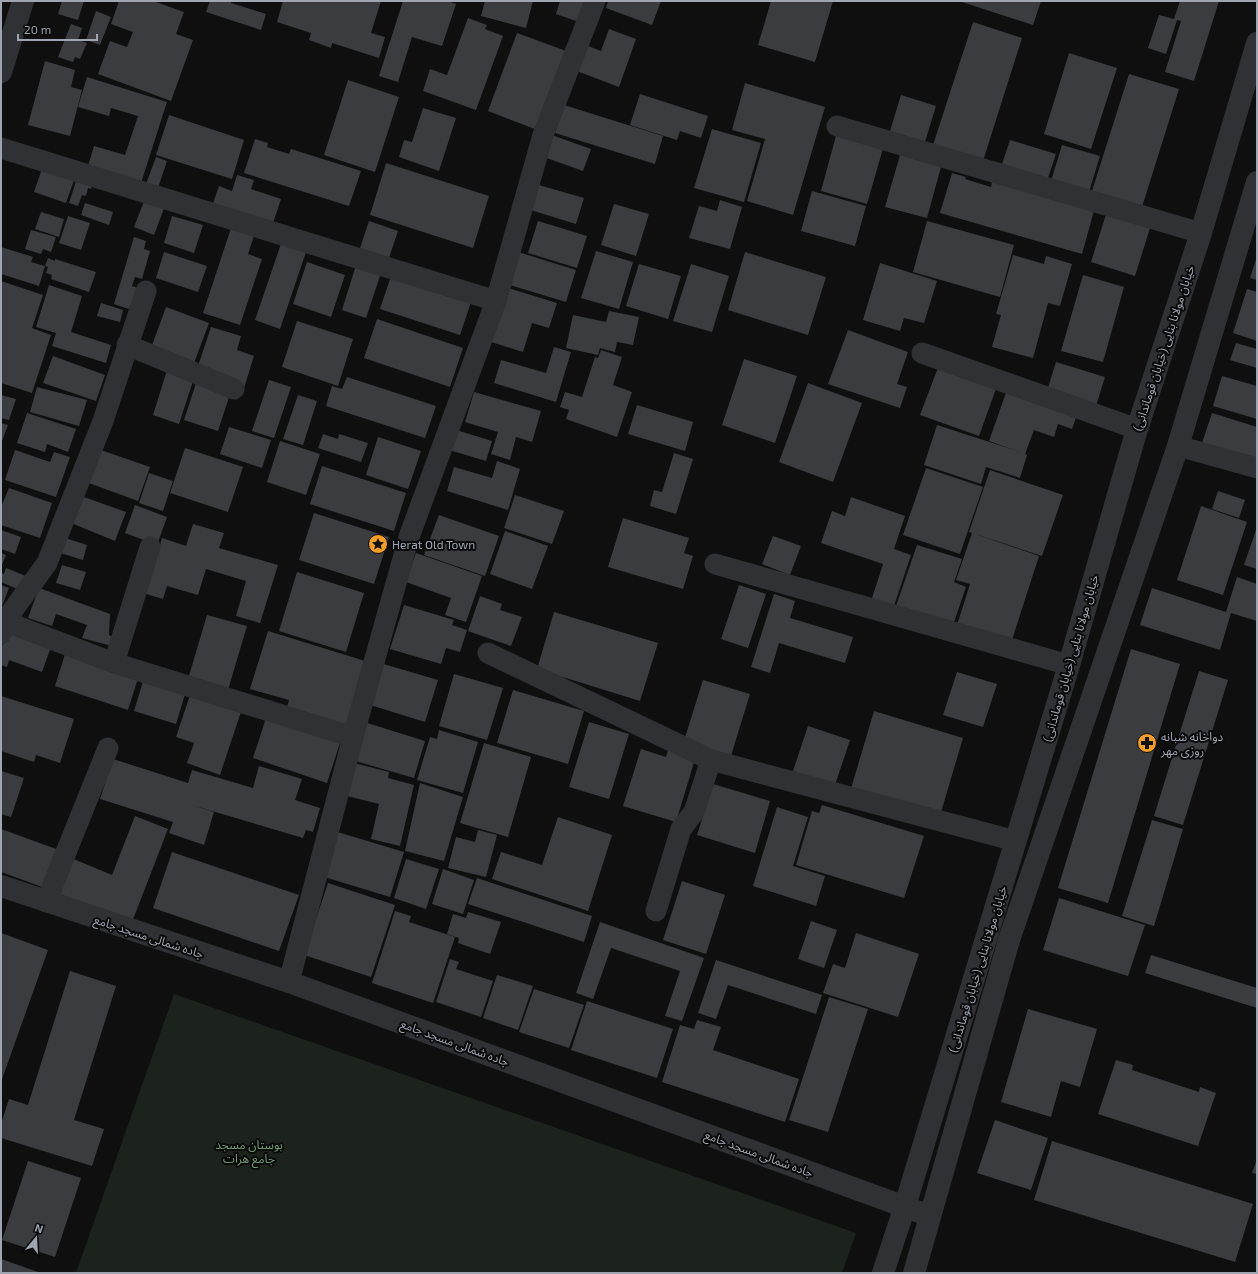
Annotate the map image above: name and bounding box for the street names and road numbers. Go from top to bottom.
street label: خیابان مولانا بنایی (خیابان قوماندانی) [1130,263,1197,433]
street label: خیابان مولانا بنایی (خیابان قوماندانی) [1039,573,1102,744]
street label: خیابان مولانا بنایی (خیابان قوماندانی) [945,884,1010,1054]
street label: جاده شمالی مسجد جامع [91,912,206,963]
street label: جاده شمالی مسجد جامع [398,1016,511,1071]
street label: جاده شمالی مسجد جامع [702,1127,815,1182]

